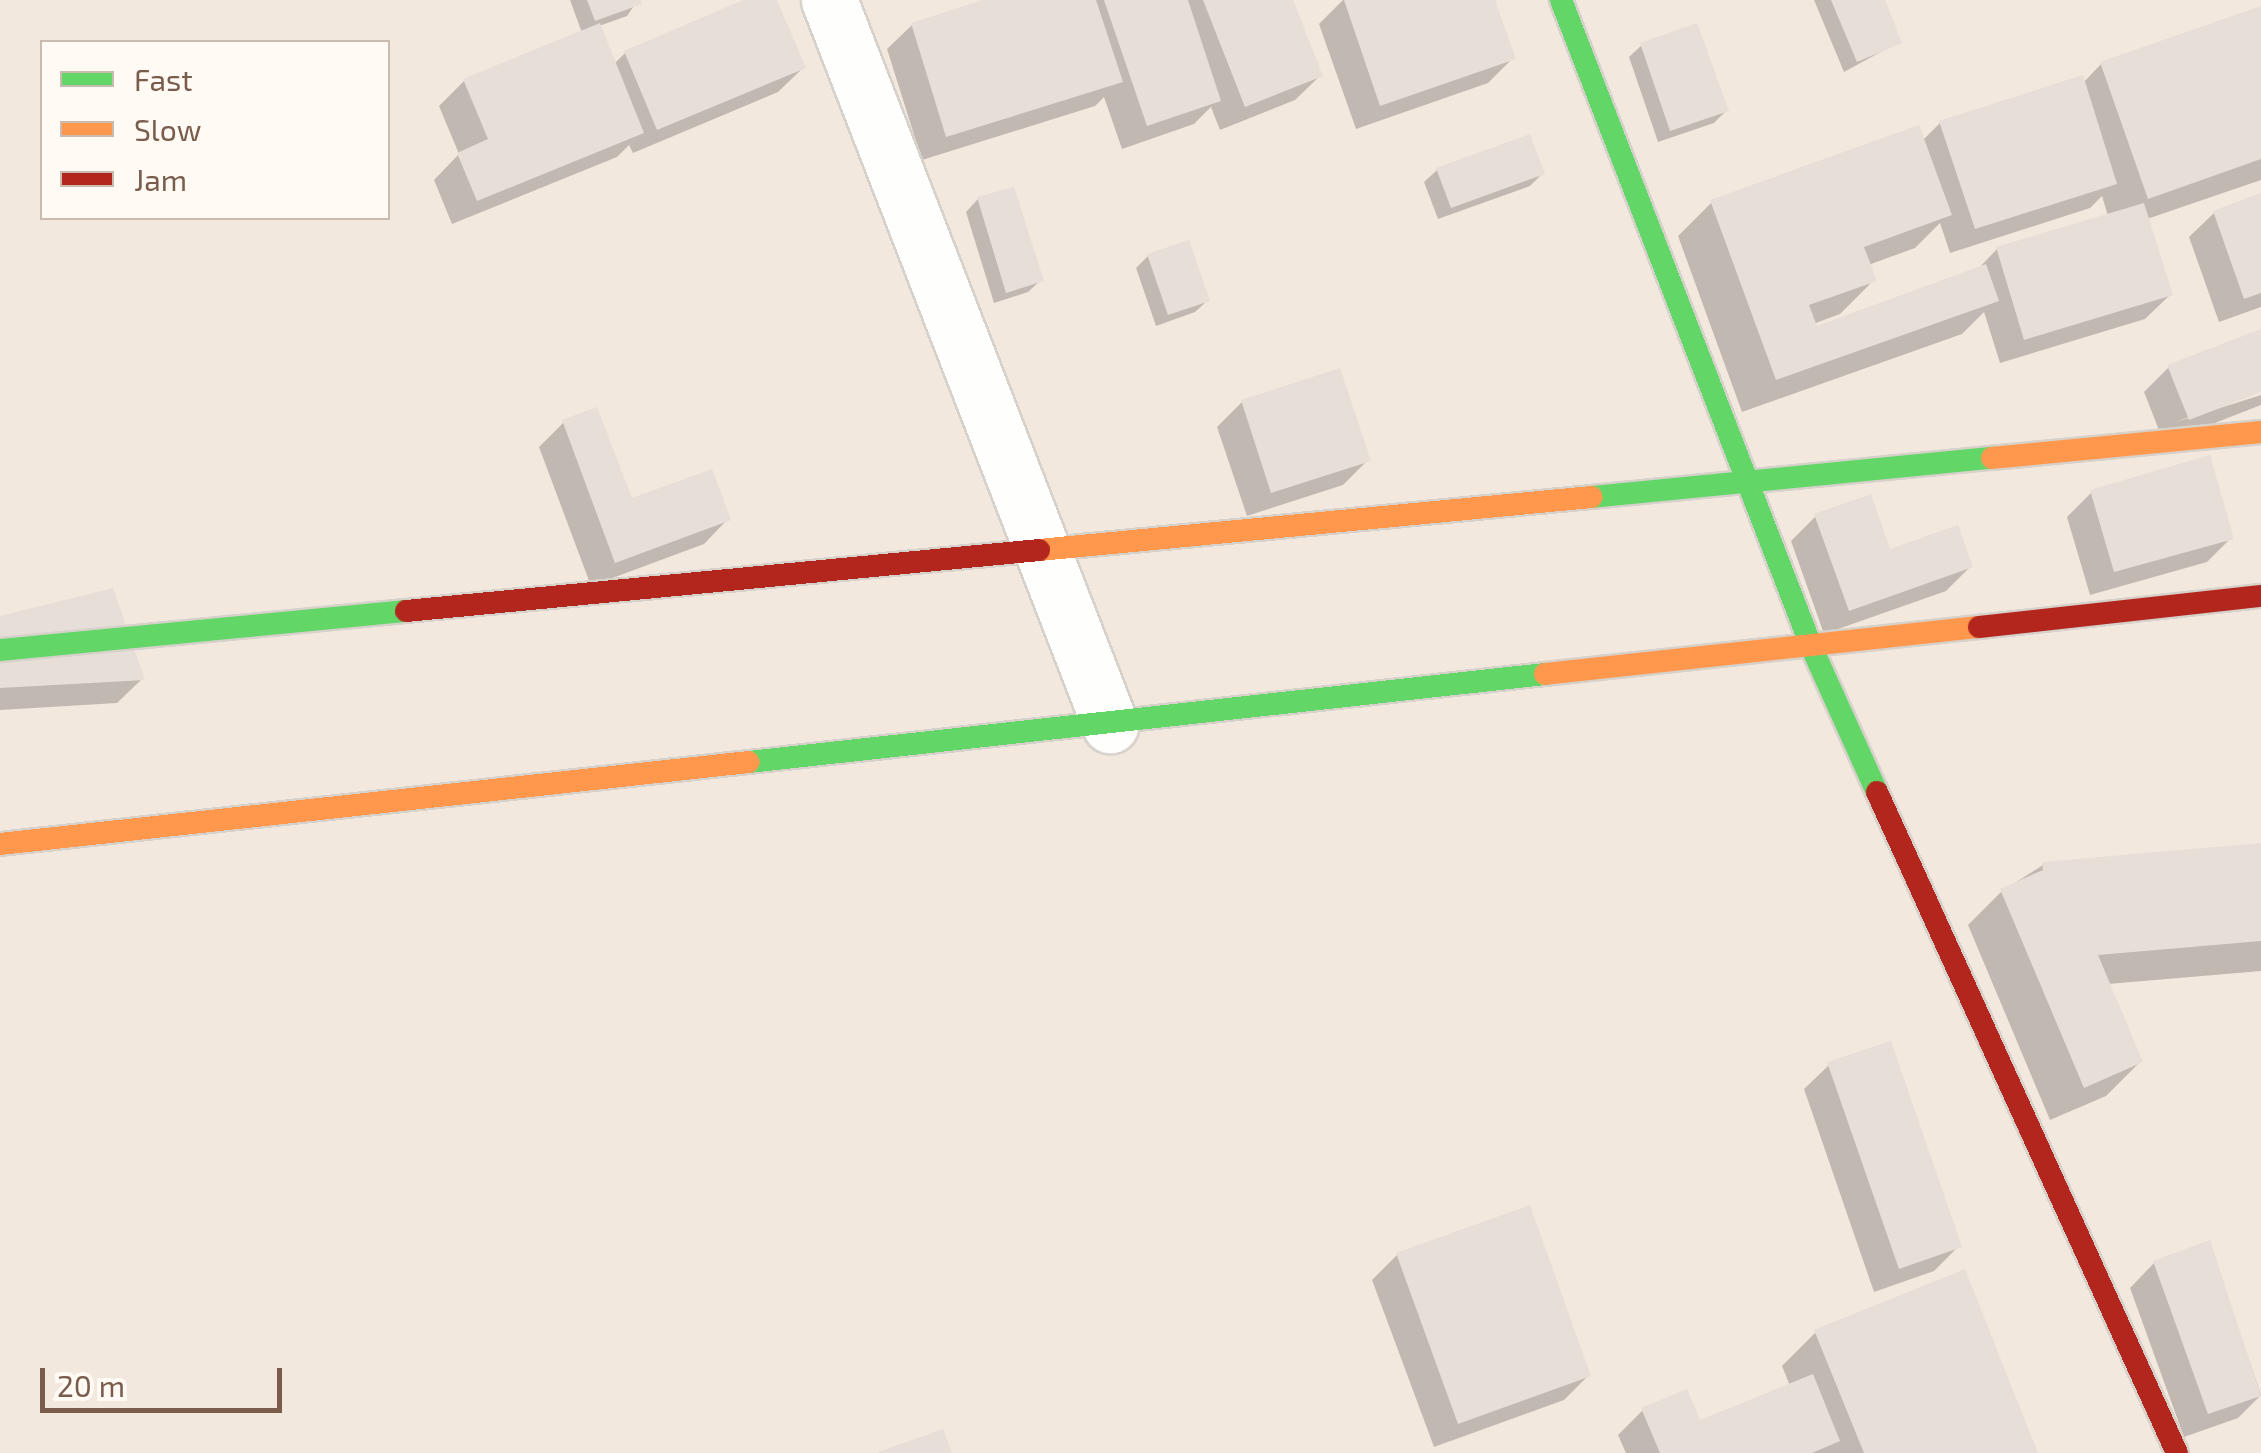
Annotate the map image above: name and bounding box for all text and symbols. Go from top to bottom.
legend [40,40,390,220]
text: Fast [134,61,193,97]
text: Slow [134,111,201,147]
text: Jam [134,161,187,197]
scale bar [45,1348,288,1410]
text: 20 m [57,1367,125,1403]

